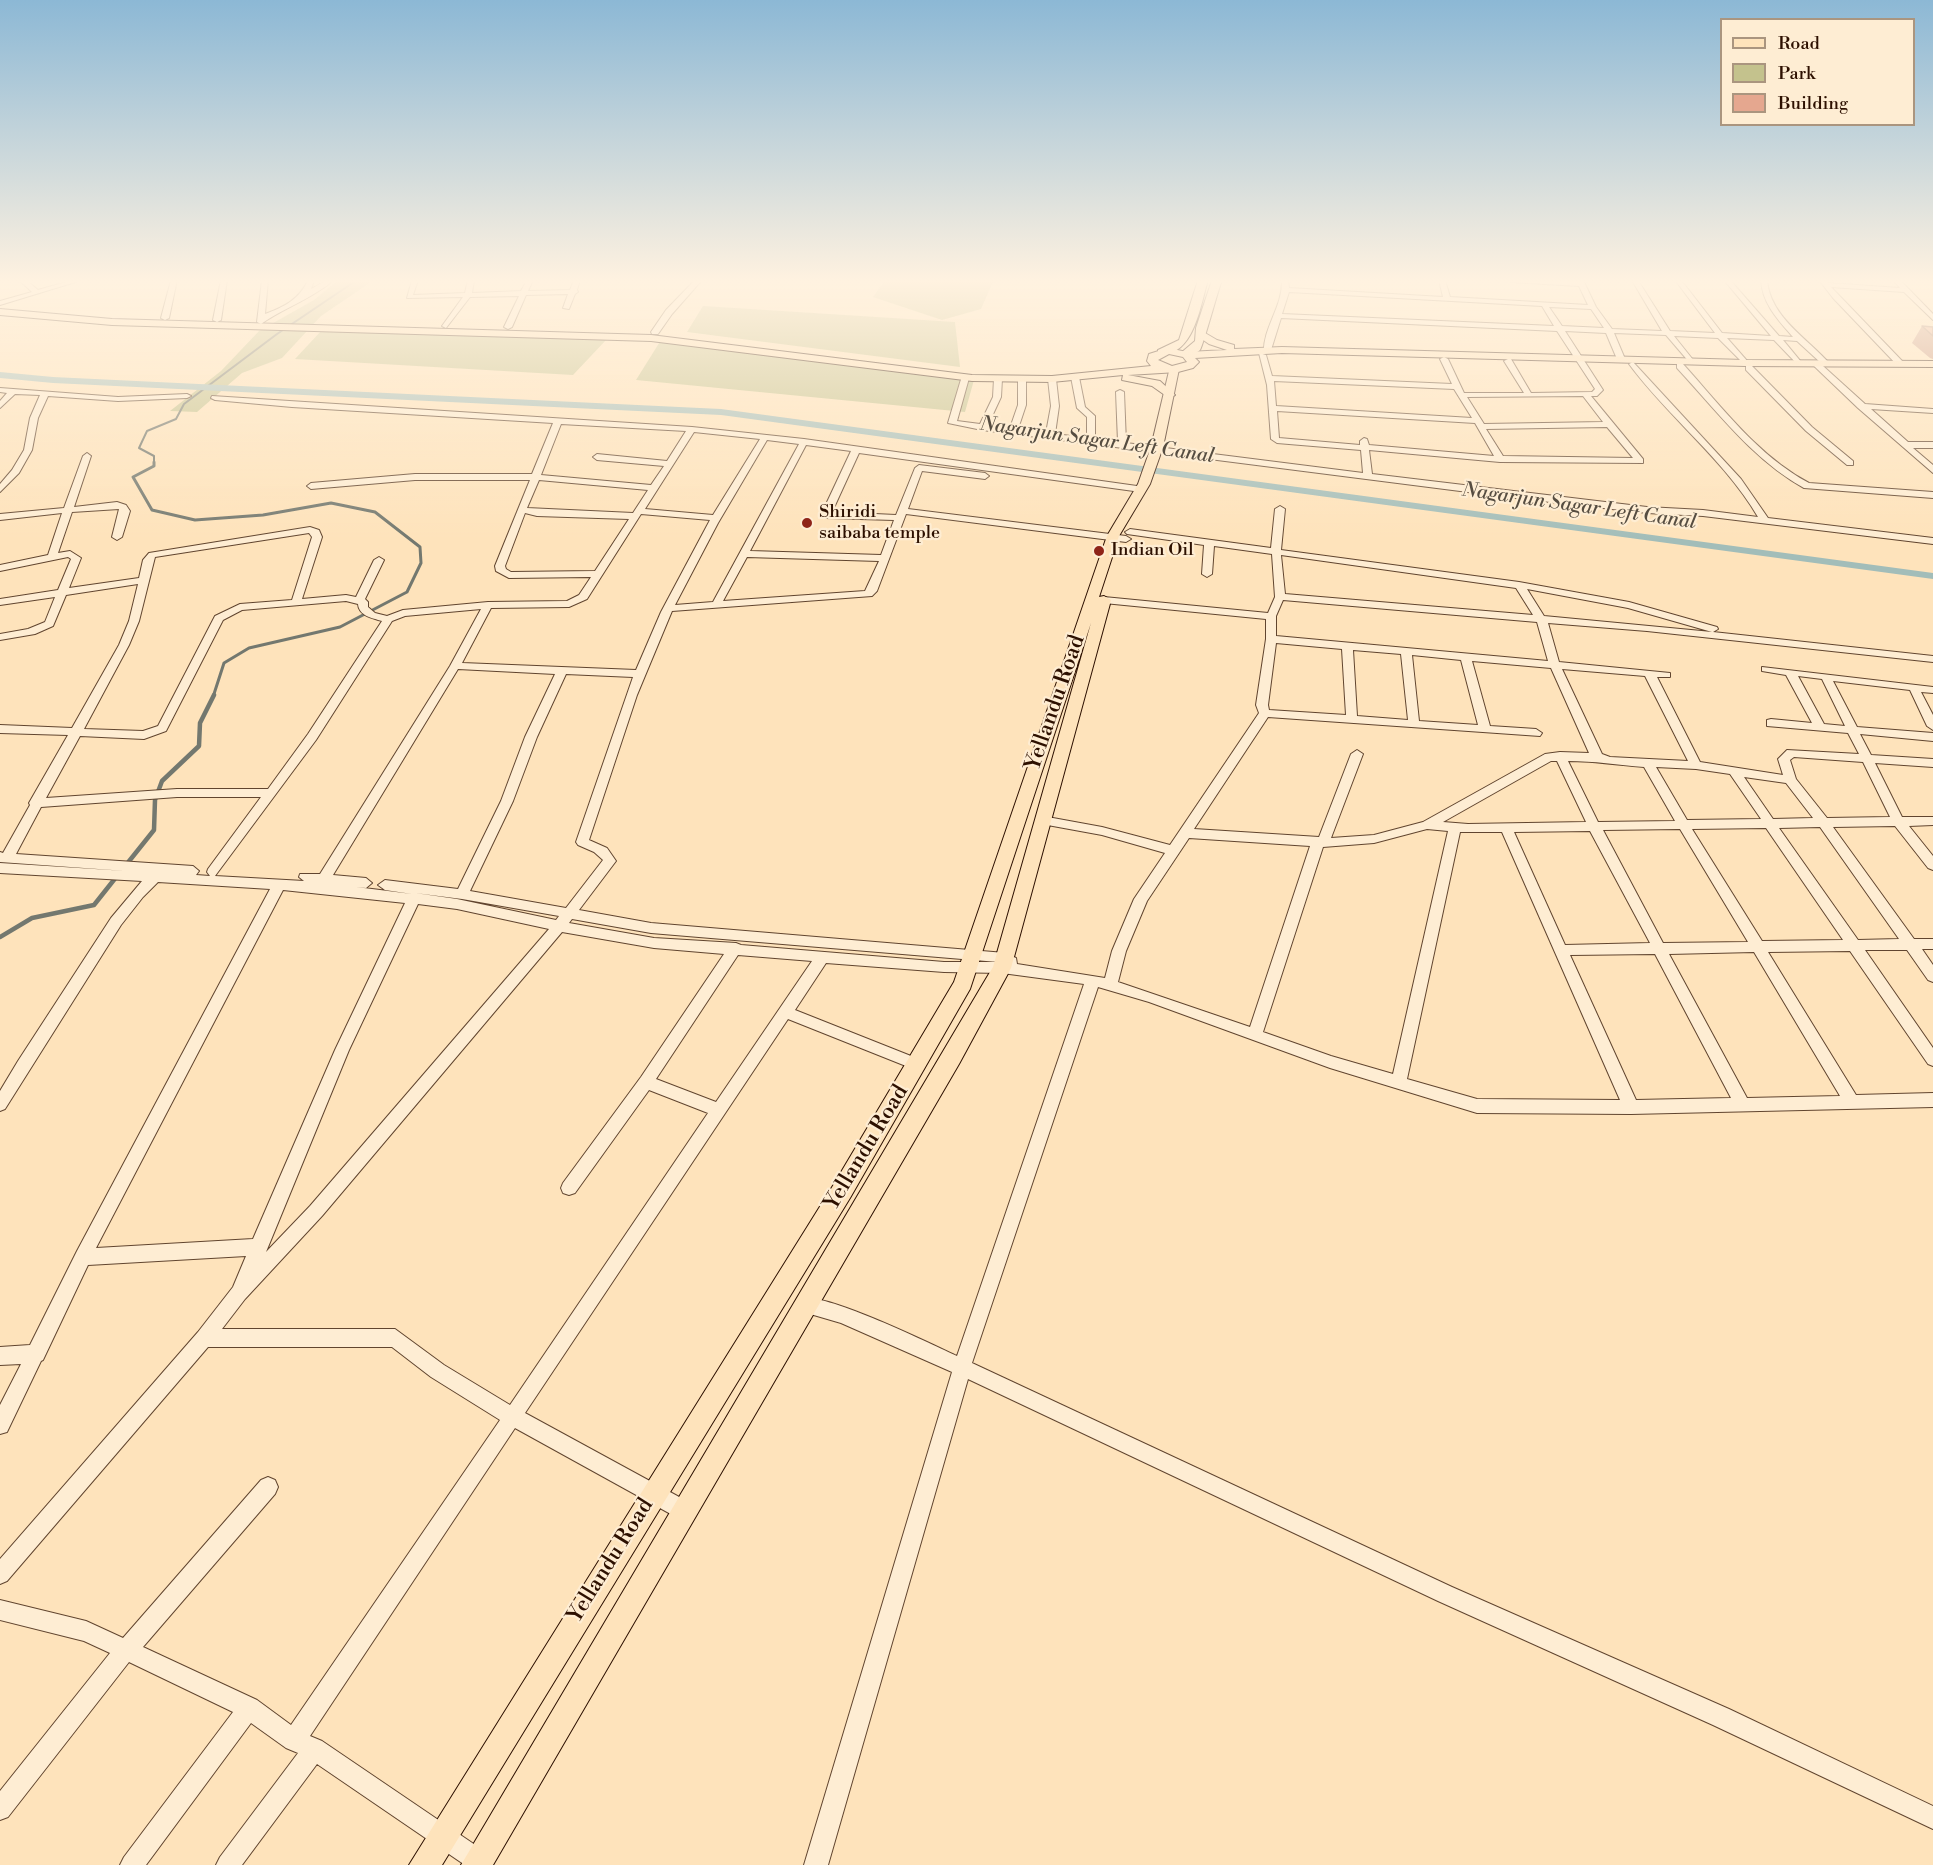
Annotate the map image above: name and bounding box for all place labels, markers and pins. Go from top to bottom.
place label: Shiridi saibaba temple [819,502,940,544]
marker: Shiridi saibaba temple [800,516,814,530]
place label: Indian Oil [1111,540,1194,562]
marker: Indian Oil [1092,544,1106,558]

